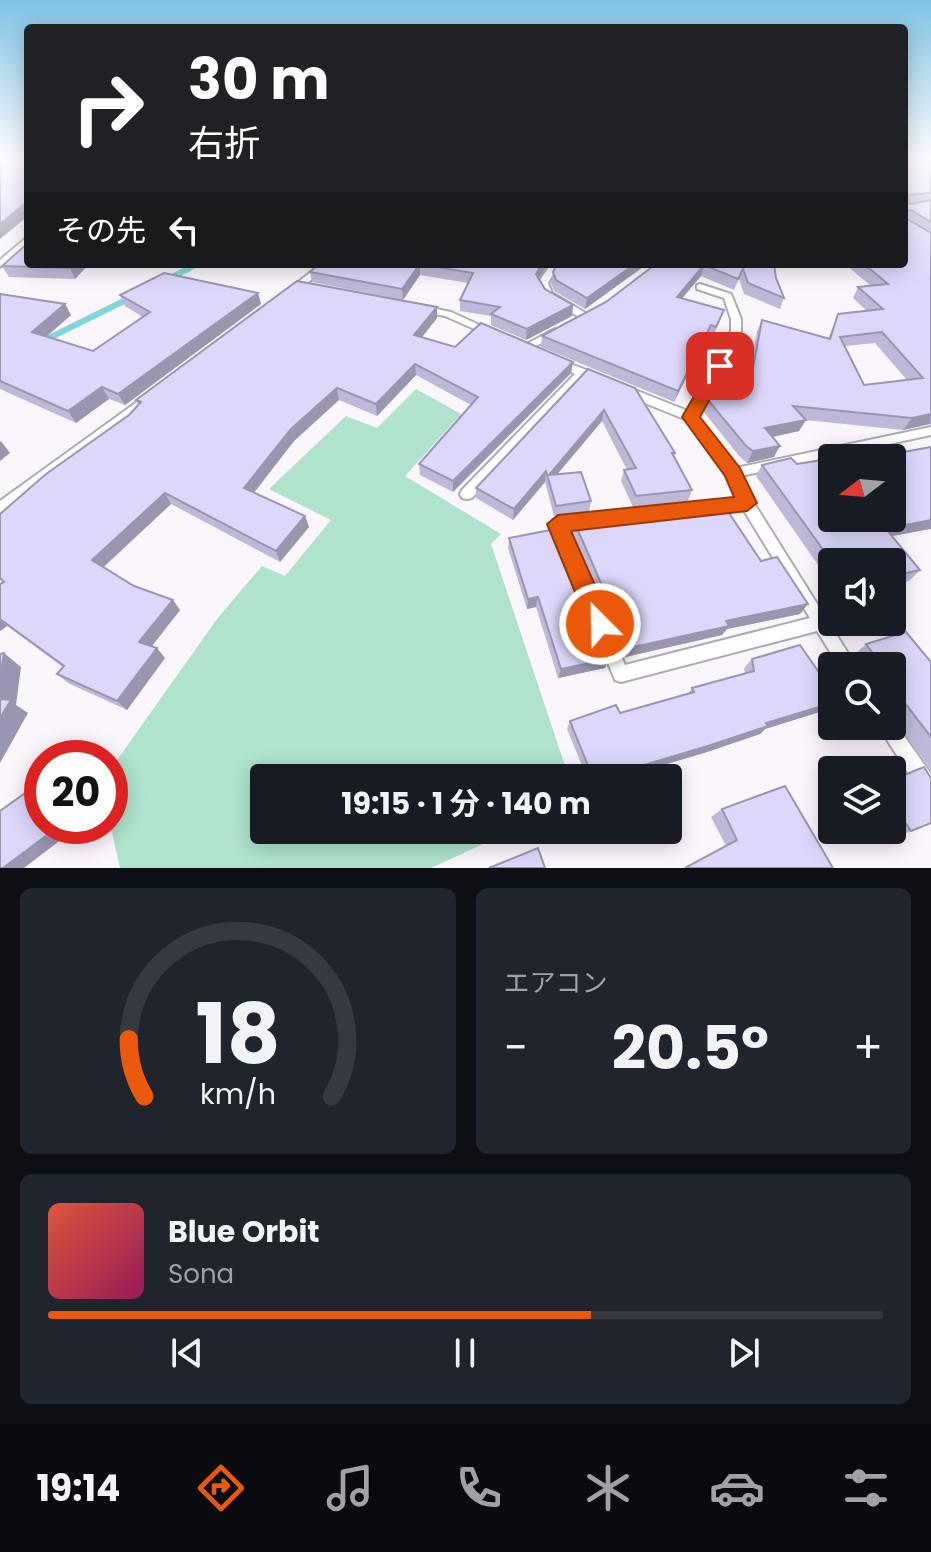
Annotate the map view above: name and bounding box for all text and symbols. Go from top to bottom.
text: 30 m [188,40,330,119]
icon: right [56,56,160,160]
text: 右折 [188,118,260,169]
icon: left [162,208,206,252]
text: その先 [56,209,146,252]
pin [686,332,754,400]
icon: arrive [698,344,742,388]
north arrow [818,444,906,532]
map controls [818,444,906,844]
button: sound [818,548,906,636]
position arrow [558,582,642,666]
button: search [818,652,906,740]
speed limit sign: 20 [24,740,128,844]
button: layers [818,756,906,844]
text: 19:15 · 1 分 · 140 m [341,782,591,825]
text: エアコン [504,965,608,1001]
text: 18 [195,976,280,1092]
text: 20.5° [612,1006,769,1090]
text: − [504,1017,528,1078]
text: + [853,1017,883,1078]
text: km/h [200,1074,276,1114]
text: Blue Orbit [168,1210,320,1253]
text: Sona [168,1256,234,1292]
icon: previous [165,1331,209,1375]
icon: pause [443,1331,487,1375]
icon: next [722,1331,766,1375]
icon: directions [193,1460,249,1516]
icon: music [322,1460,378,1516]
icon: phone [451,1460,507,1516]
icon: climate [580,1460,636,1516]
icon: car [709,1460,765,1516]
icon: filters [838,1460,894,1516]
text: 19:14 [37,1463,120,1514]

